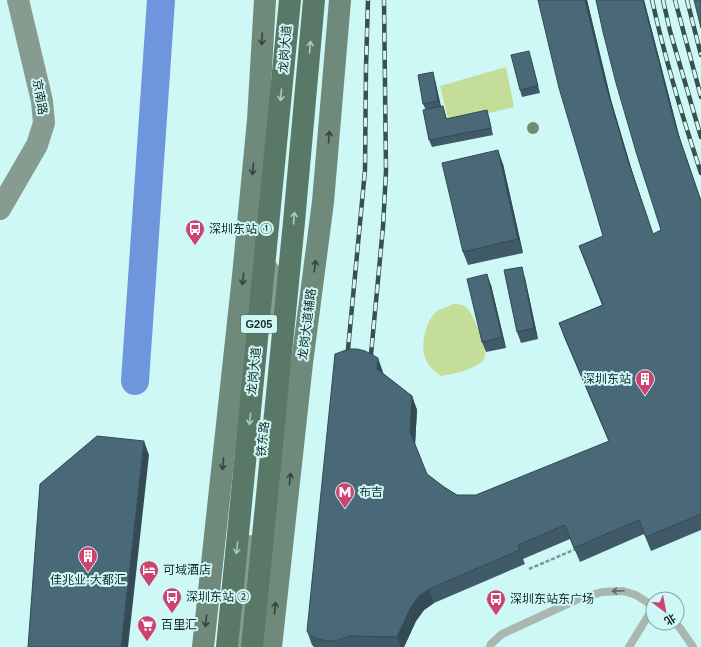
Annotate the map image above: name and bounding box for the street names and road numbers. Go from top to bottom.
street label: 龙岗大道 [276,24,294,74]
street label: 京南路 [30,78,50,116]
street label: 龙岗大道辅路 [296,287,318,361]
road number: G205 [241,315,277,333]
street label: 龙岗大道 [245,346,263,396]
street label: 铁东路 [254,420,272,458]

